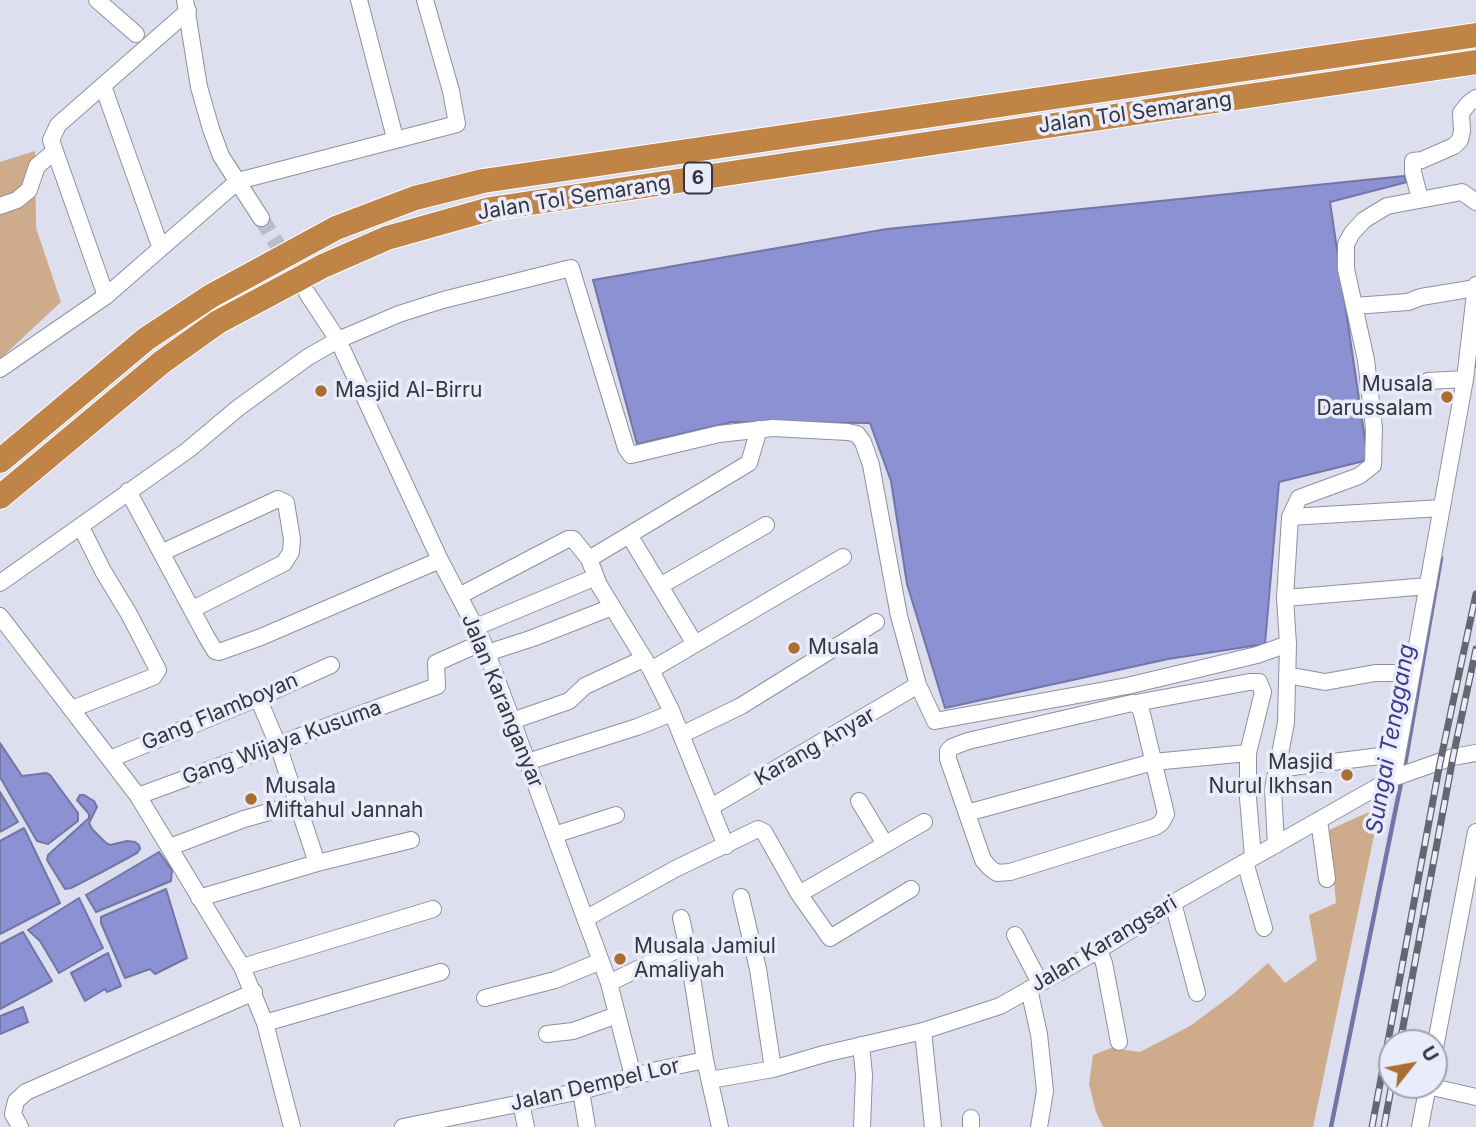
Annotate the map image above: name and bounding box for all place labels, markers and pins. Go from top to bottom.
place label: Musala Darussalam [1316,372,1433,422]
place label: Masjid Al-Birru [335,378,482,404]
marker: Masjid Al-Birru [313,383,329,399]
marker: Musala Darussalam [1439,389,1455,405]
place label: Musala [808,635,879,661]
marker: Musala [786,640,802,656]
place label: Masjid Nurul Ikhsan [1209,750,1333,800]
marker: Masjid Nurul Ikhsan [1339,767,1355,783]
place label: Musala Miftahul Jannah [265,774,424,824]
marker: Musala Miftahul Jannah [243,791,259,807]
place label: Musala Jamiul Amaliyah [634,934,776,984]
marker: Musala Jamiul Amaliyah [612,951,628,967]

